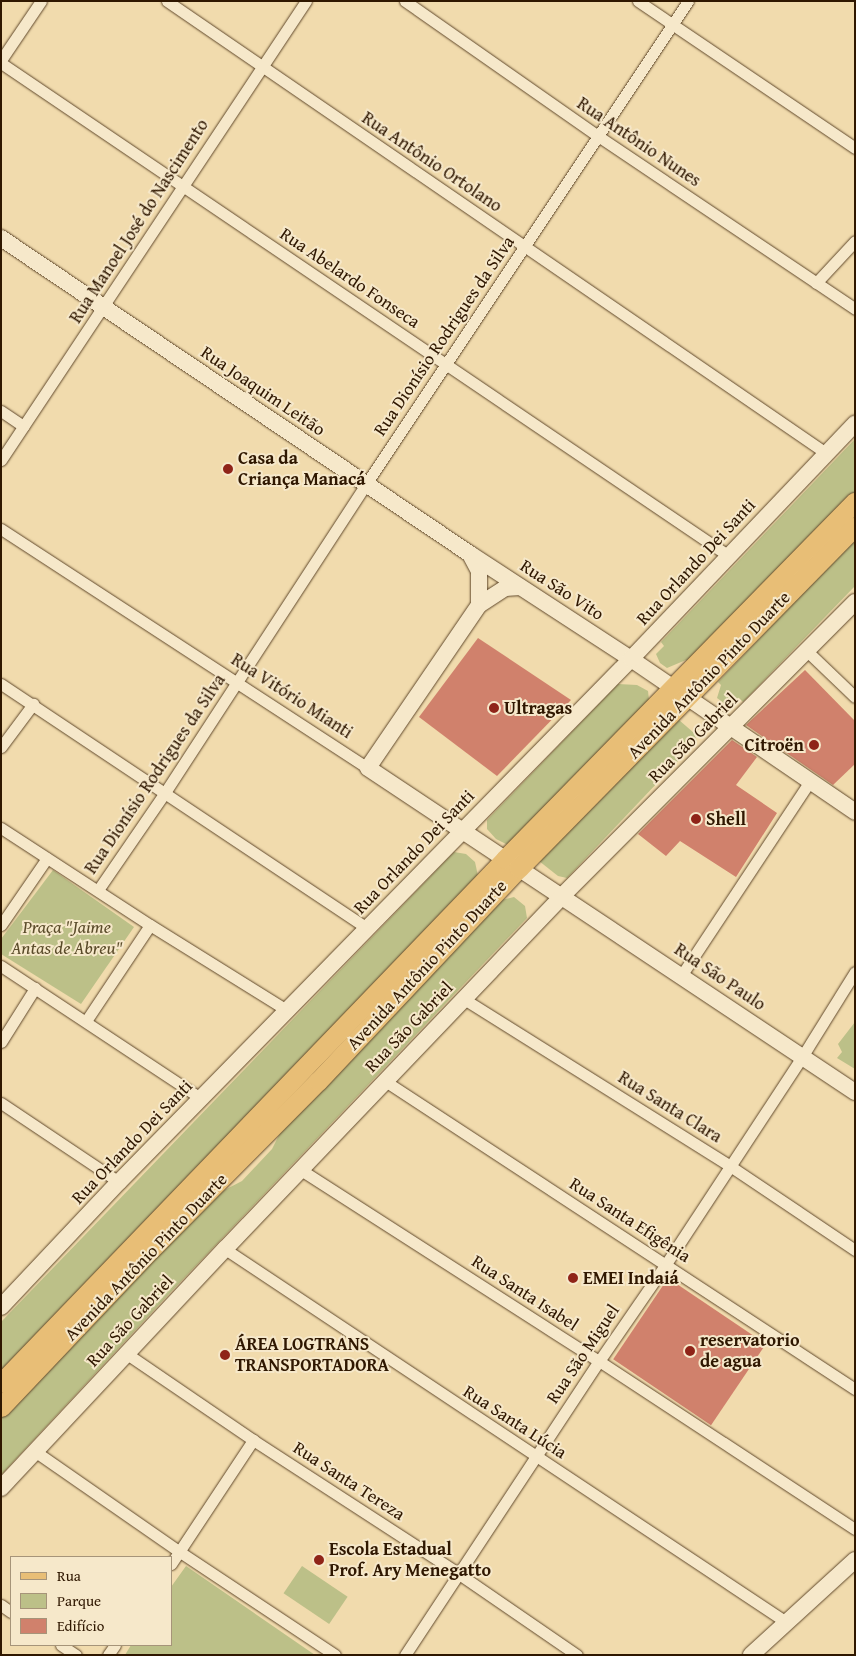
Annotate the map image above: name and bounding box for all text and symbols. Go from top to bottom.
street label: Rua Antônio Nunes [573,93,705,191]
street label: Rua Antônio Ortolano [358,107,506,217]
street label: Rua Manoel José do Nascimento [65,115,213,327]
street label: Rua Abelardo Fonseca [276,223,424,333]
street label: Rua Dionísio Rodrigues da Silva [369,232,519,440]
street label: Rua Joaquim Leitão [197,341,329,441]
place label: Casa da Criança Manacá [238,448,365,490]
marker: Casa da Criança Manacá [222,463,234,475]
street label: Rua Orlando Dei Santi [632,494,760,630]
street label: Rua São Vito [516,555,608,625]
street label: Avenida Antônio Pinto Duarte [623,587,795,763]
street label: Rua Vitório Mianti [227,649,357,743]
street label: Rua Dionísio Rodrigues da Silva [80,670,230,878]
street label: Rua São Gabriel [644,689,742,787]
place label: Ultragas [504,697,572,719]
marker: Ultragas [488,702,500,714]
place label: Citroën [744,734,804,756]
marker: Citroën [808,739,820,751]
street label: Rua Orlando Dei Santi [349,785,479,919]
place label: Shell [706,808,746,830]
marker: Shell [690,813,702,825]
street label: Avenida Antônio Pinto Duarte [342,875,512,1055]
park label: Praça "Jaime Antas de Abreu" [11,917,123,960]
street label: Rua São Paulo [670,939,770,1015]
street label: Rua São Gabriel [360,977,458,1077]
street label: Rua Santa Clara [614,1067,726,1147]
street label: Rua Orlando Dei Santi [67,1075,197,1209]
street label: Avenida Antônio Pinto Duarte [60,1169,232,1345]
street label: Rua Santa Efigênia [565,1173,695,1267]
street label: Rua Santa Isabel [468,1250,582,1336]
place label: EMEI Indaiá [583,1267,679,1289]
street label: Rua São Gabriel [82,1271,178,1371]
marker: EMEI Indaiá [567,1272,579,1284]
street label: Rua São Miguel [542,1300,624,1408]
place label: reservatorio de agua [700,1330,800,1372]
place label: ÁREA LOGTRANS TRANSPORTADORA [235,1334,389,1376]
marker: reservatorio de agua [684,1345,696,1357]
marker: ÁREA LOGTRANS TRANSPORTADORA [219,1349,231,1361]
street label: Rua Santa Lúcia [459,1381,571,1463]
street label: Rua Santa Tereza [289,1437,409,1525]
place label: Escola Estadual Prof. Ary Menegatto [329,1539,491,1582]
marker: Escola Estadual Prof. Ary Menegatto [313,1554,325,1566]
legend [10,1556,172,1646]
text: Rua [57,1565,81,1586]
text: Parque [57,1590,101,1611]
text: Edifício [57,1615,104,1636]

